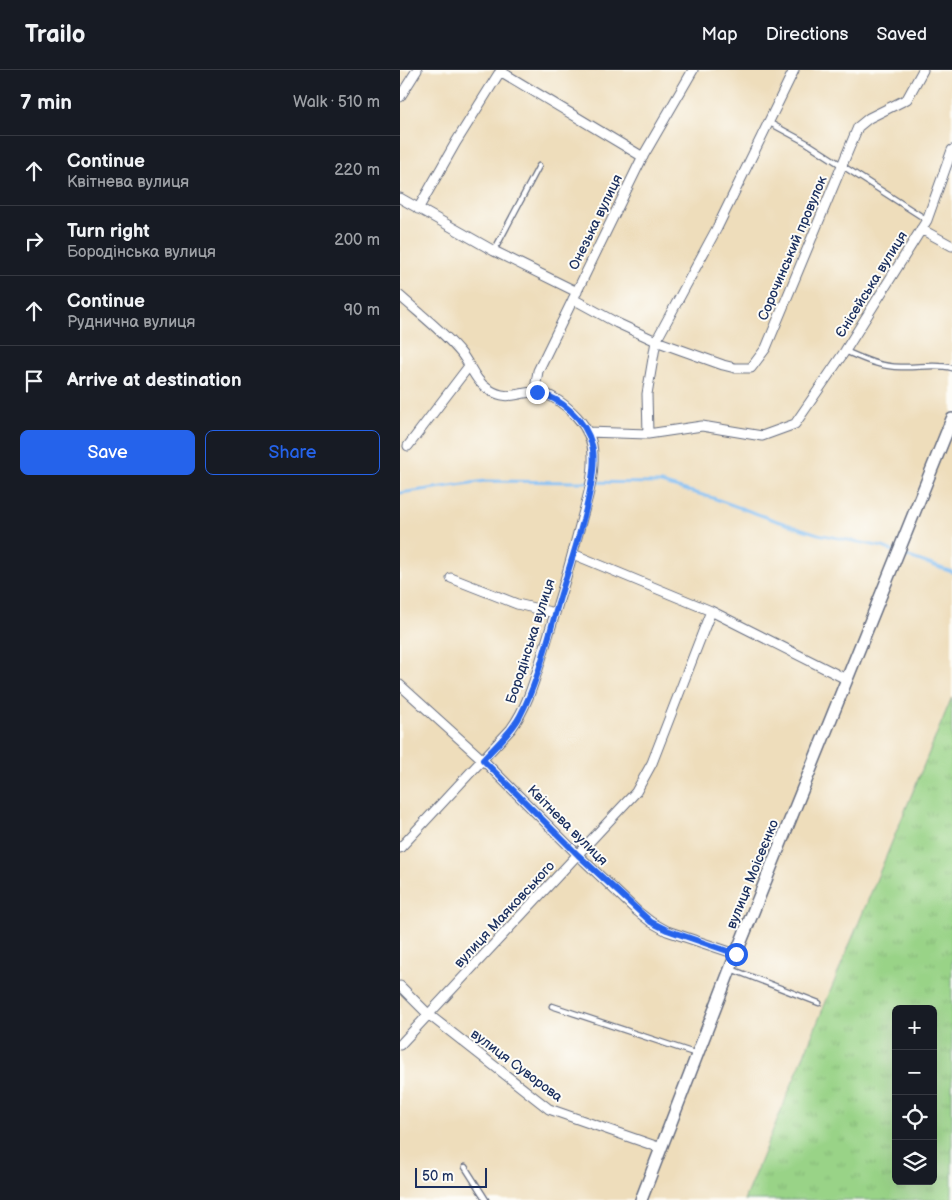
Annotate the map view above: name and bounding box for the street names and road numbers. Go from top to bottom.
street label: Онезька вулиця [565,171,626,273]
street label: Сорочинський провулок [754,173,831,323]
street label: Єнісейська вулиця [832,228,911,341]
street label: Бородінська вулиця [502,576,559,706]
street label: Квітнева вулиця [524,782,612,869]
street label: вулиця Моісеєнко [723,817,782,931]
street label: вулиця Маяковського [451,857,558,971]
street label: вулиця Суворова [467,1025,567,1106]

